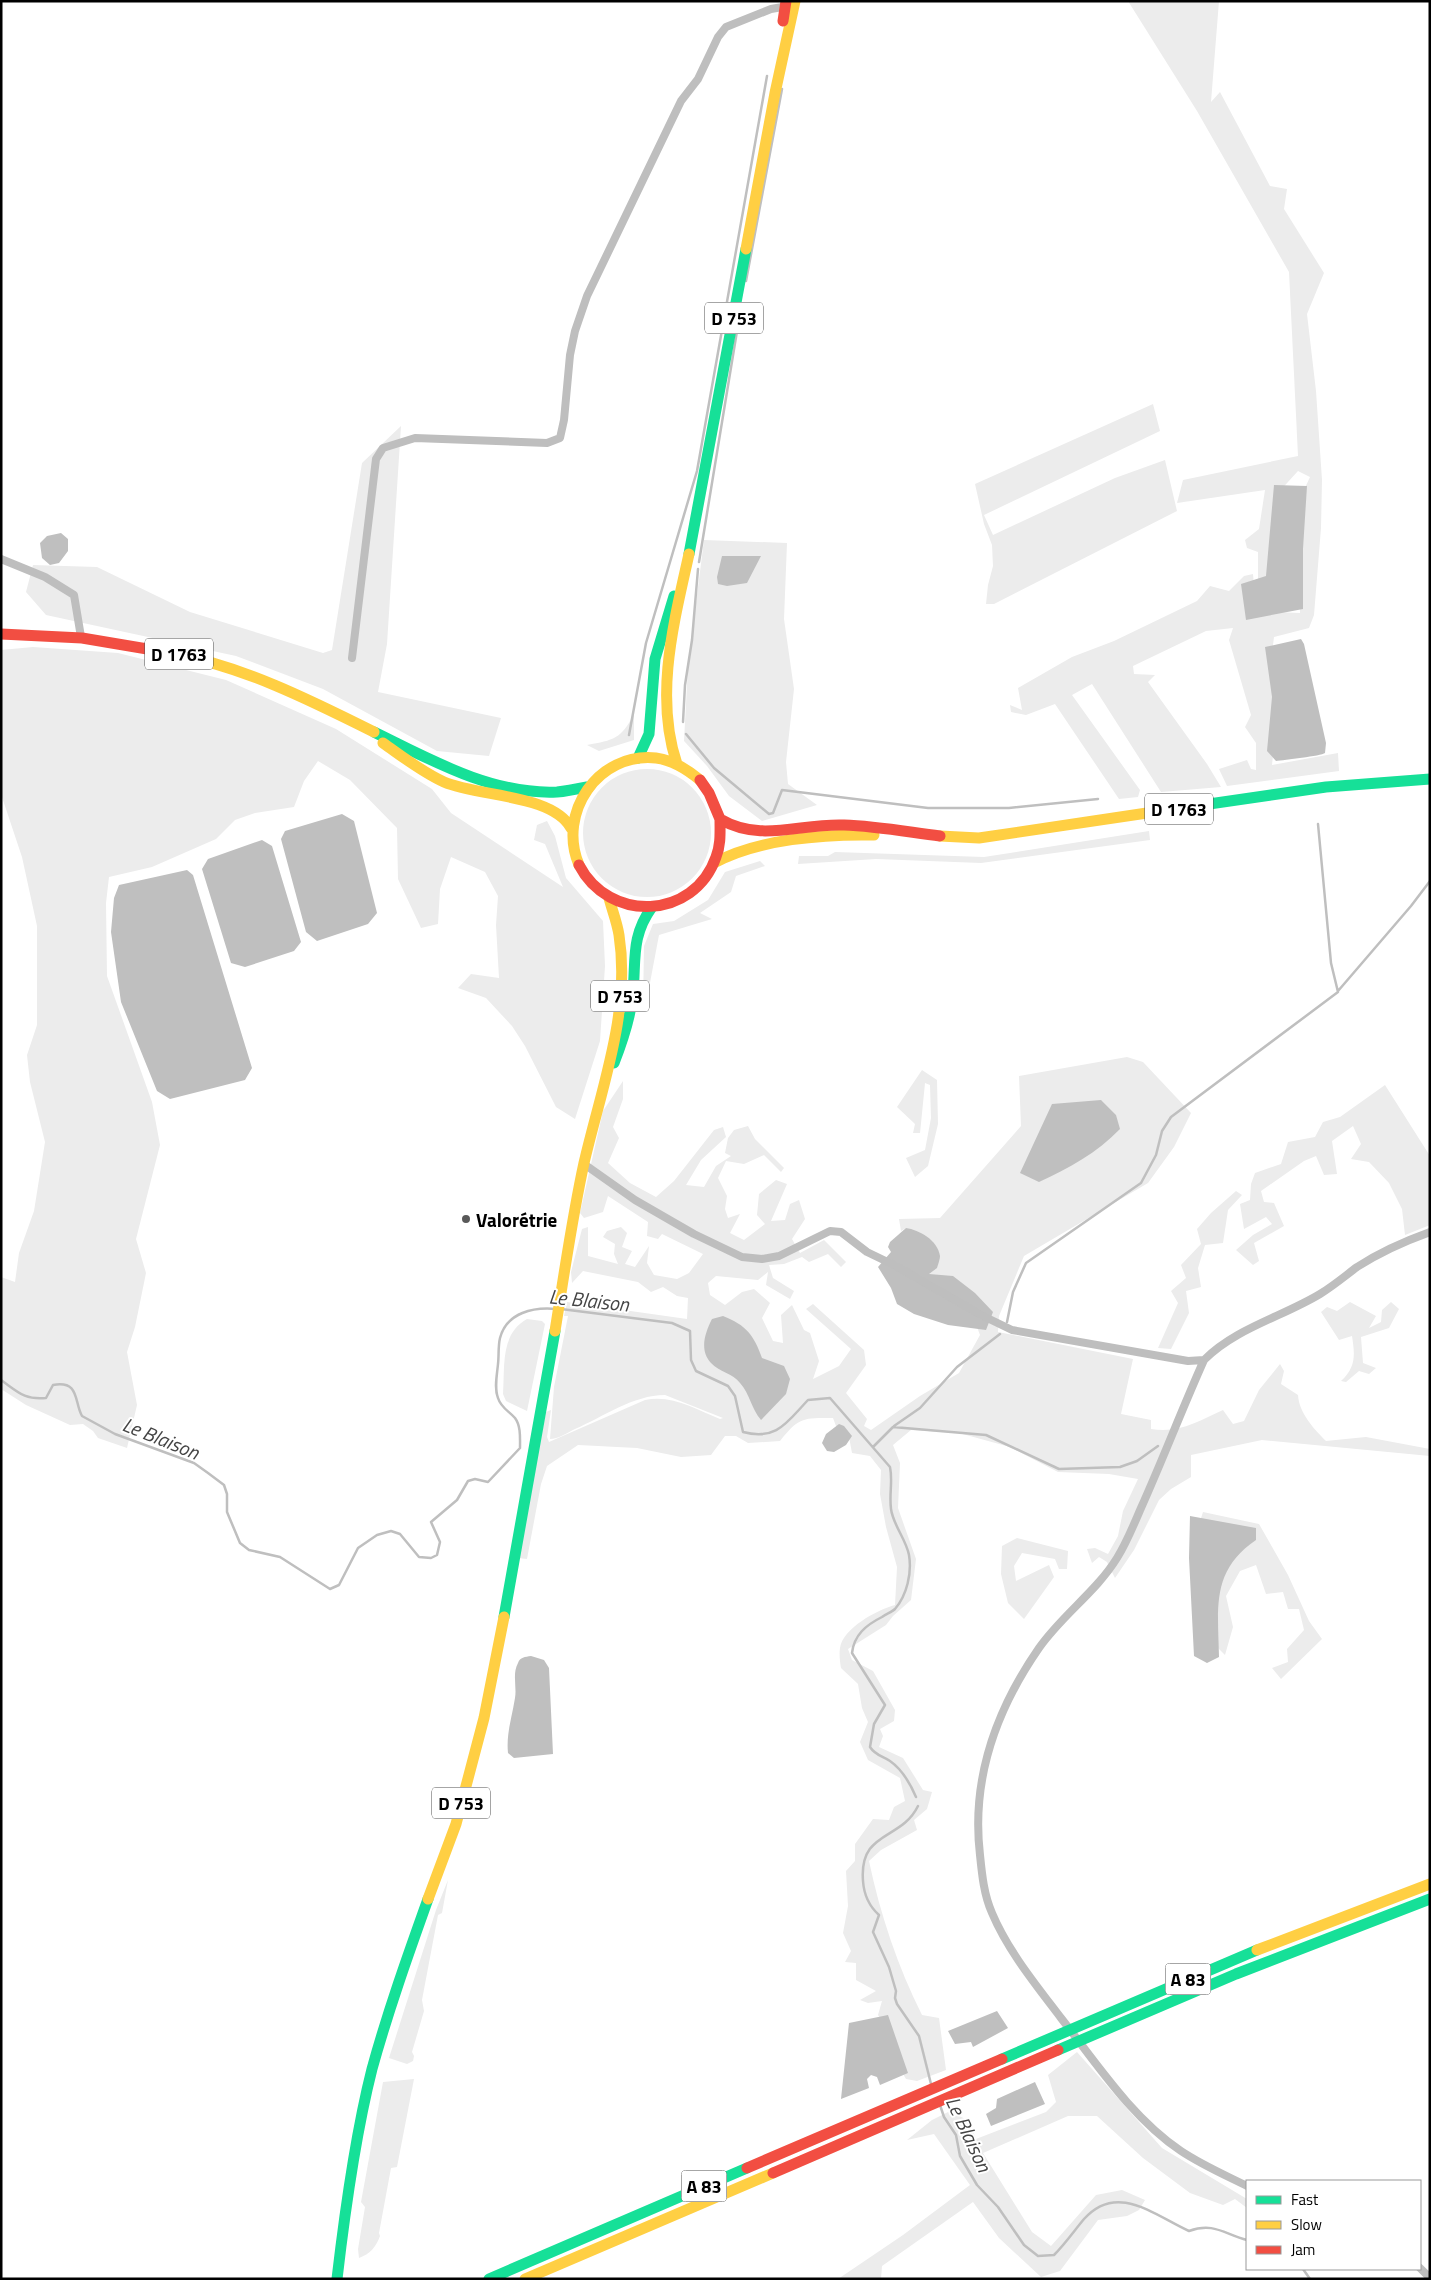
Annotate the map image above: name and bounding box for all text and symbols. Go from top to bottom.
road number: D 753 [705,302,763,334]
road number: D 1763 [145,639,213,670]
road number: D 1763 [1145,794,1213,824]
road number: D 753 [591,980,649,1011]
place label: Valorétrie [476,1205,558,1234]
marker: Valorétrie [460,1213,472,1225]
water label: Le Blaison [547,1280,632,1320]
water label: Le Blaison [118,1409,205,1468]
road number: D 753 [432,1788,490,1819]
road number: A 83 [1166,1964,1210,1995]
water label: Le Blaison [938,2091,1000,2178]
road number: A 83 [682,2170,726,2202]
legend [1246,2180,1421,2270]
text: Fast [1291,2188,1319,2211]
text: Slow [1291,2213,1322,2236]
text: Jam [1291,2238,1315,2261]

